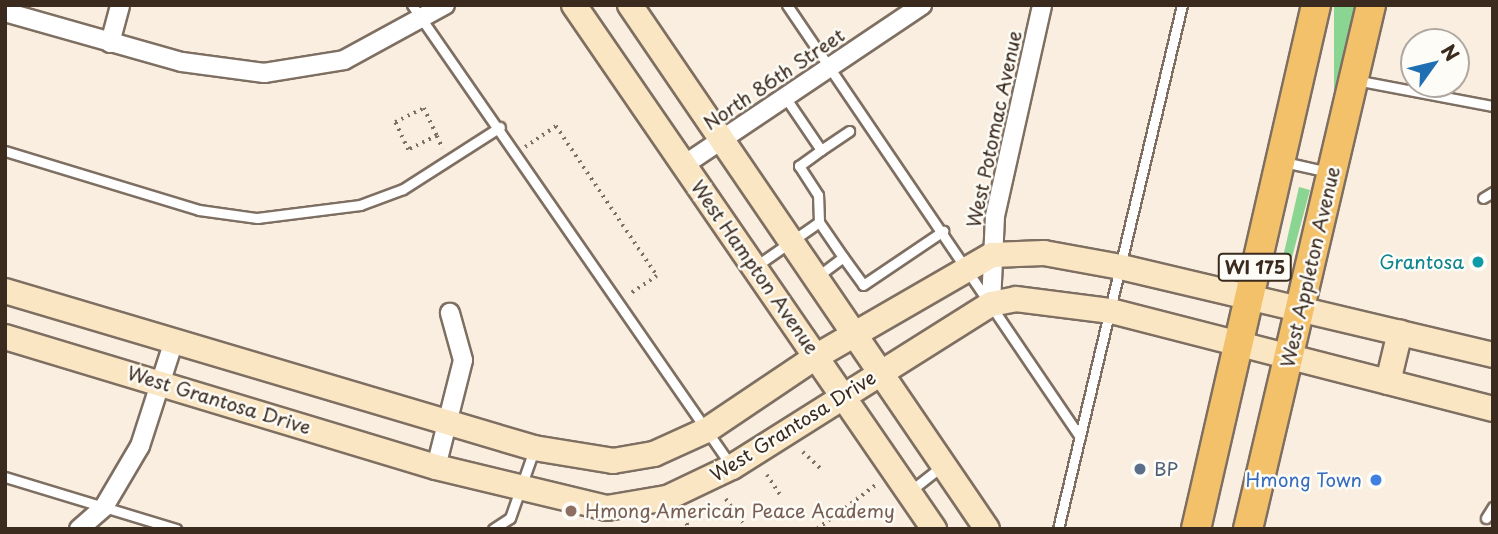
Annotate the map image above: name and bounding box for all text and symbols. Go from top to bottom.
street label: North 86th Street [699,23,849,135]
north arrow [1400,28,1470,98]
street label: West Potomac Avenue [962,29,1026,229]
text: N [1435,38,1467,66]
street label: West Appleton Avenue [1276,165,1344,369]
street label: West Hampton Avenue [687,176,823,358]
place label: Grantosa [1379,251,1464,273]
road number: WI 175 [1216,253,1294,282]
marker: Grantosa [1470,254,1486,270]
street label: West Grantosa Drive [125,361,313,439]
street label: West Grantosa Drive [706,366,880,486]
place label: BP [1154,458,1178,480]
marker: BP [1132,461,1148,477]
place label: Hmong Town [1245,469,1362,491]
marker: Hmong Town [1368,472,1384,488]
place label: Hmong American Peace Academy [585,500,896,522]
marker: Hmong American Peace Academy [563,503,579,519]

